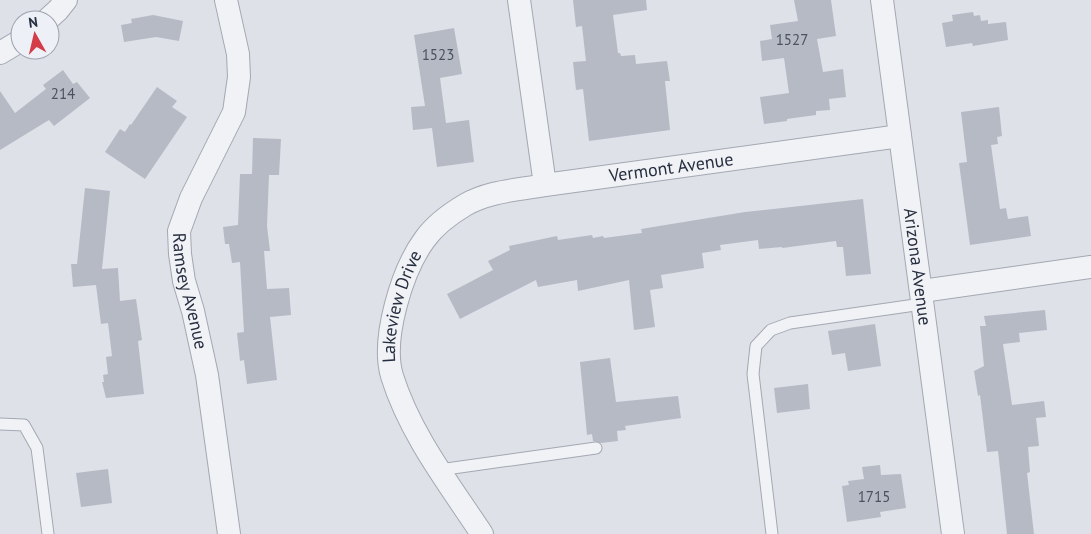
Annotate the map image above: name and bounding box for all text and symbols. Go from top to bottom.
north arrow [10,10,60,60]
text: N [27,13,39,32]
house number: 1527 [776,30,808,49]
house number: 1523 [422,45,454,64]
house number: 214 [51,84,75,103]
street label: Vermont Avenue [606,147,735,187]
street label: Arizona Avenue [899,206,937,327]
street label: Ramsey Avenue [168,232,213,351]
street label: Lakeview Drive [377,246,427,363]
house number: 1715 [858,487,890,506]

